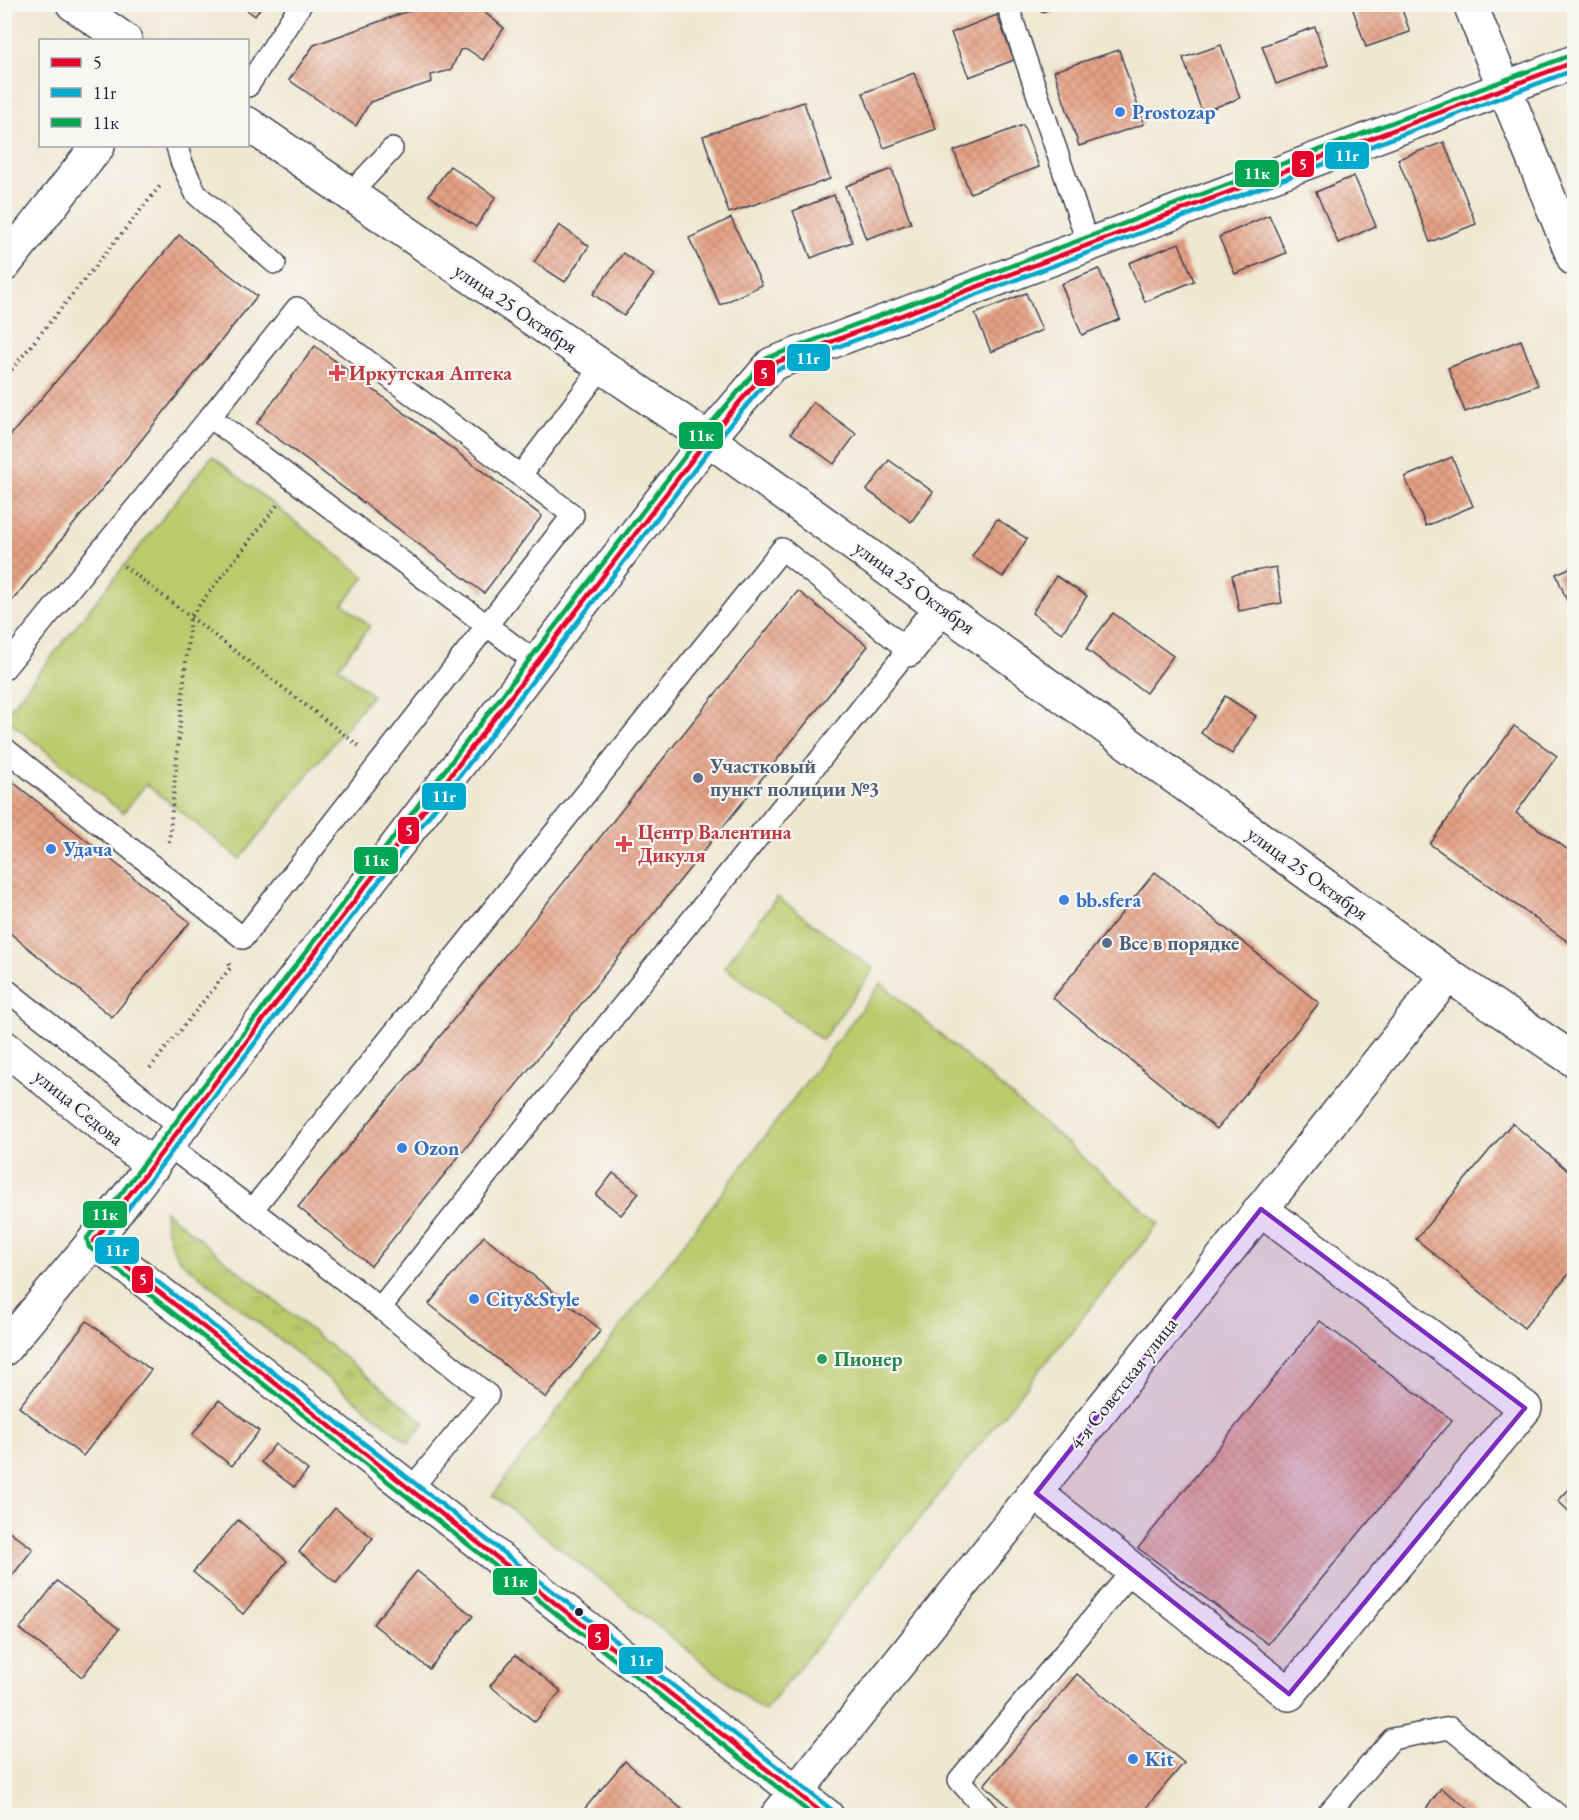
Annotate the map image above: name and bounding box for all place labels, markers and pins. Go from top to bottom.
place label: Prostozap [1132,99,1215,125]
marker: Prostozap [1113,105,1127,119]
place label: Иркутская Аптека [349,360,512,386]
marker: Иркутская Аптека [330,366,344,380]
place label: Участковый пункт полиции №3 [709,753,879,802]
marker: Участковый пункт полиции №3 [691,771,705,785]
place label: Центр Валентина Дикуля [638,819,792,868]
marker: Центр Валентина Дикуля [615,835,633,853]
place label: Удача [62,836,112,862]
marker: Удача [44,842,58,856]
place label: bb.sfera [1076,887,1141,913]
marker: bb.sfera [1057,893,1071,907]
place label: Все в порядке [1119,930,1239,956]
marker: Все в порядке [1100,936,1114,950]
place label: Ozon [414,1135,459,1161]
marker: Ozon [395,1141,409,1155]
place label: City&Style [486,1286,580,1312]
marker: City&Style [467,1292,481,1306]
place label: Пионер [834,1346,903,1372]
marker: Пионер [815,1352,829,1366]
unlabelled marker [573,1606,585,1618]
place label: Kit [1145,1746,1174,1772]
marker: Kit [1126,1752,1140,1766]

